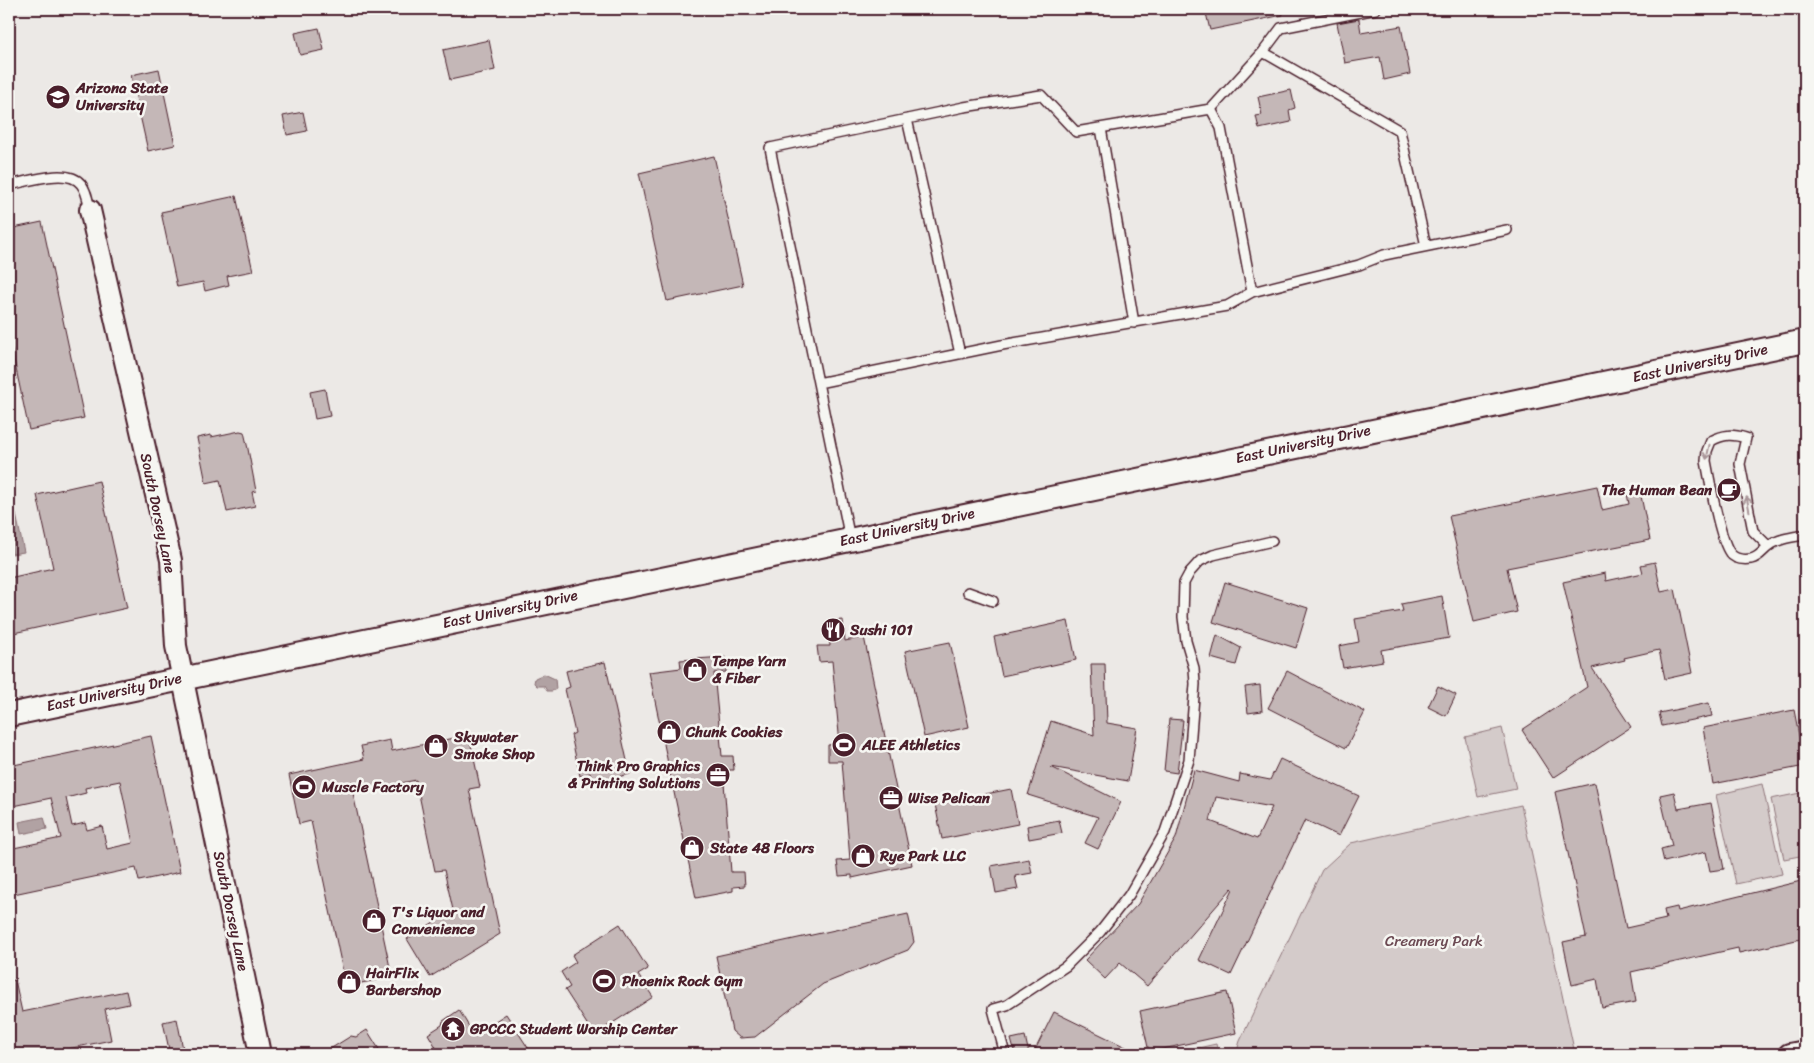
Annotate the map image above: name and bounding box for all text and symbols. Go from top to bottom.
place label: Arizona State University [75,75,169,118]
school or university icon: Arizona State University [45,84,71,110]
street label: East University Drive [1630,336,1770,390]
street label: East University Drive [1233,417,1373,471]
one-way arrow [1703,443,1712,459]
street label: South Dorsey Lane [133,451,183,575]
place label: The Human Bean [1601,477,1713,503]
cafe icon: The Human Bean [1716,477,1742,503]
one-way arrow [1742,497,1752,513]
street label: East University Drive [837,500,977,554]
street label: East University Drive [440,582,580,636]
restaurant icon: Sushi 101 [820,617,846,643]
place label: Sushi 101 [849,617,913,643]
place label: Tempe Yarn & Fiber [712,648,787,691]
shop icon: Tempe Yarn & Fiber [682,657,708,683]
street label: East University Drive [44,665,184,719]
shop icon: Chunk Cookies [656,719,682,745]
place label: Chunk Cookies [685,719,783,745]
place label: Skywater Smoke Shop [453,724,535,767]
sports icon: ALEE Athletics [831,732,857,758]
place label: ALEE Athletics [861,732,961,758]
shop icon: Skywater Smoke Shop [423,733,449,759]
place label: Think Pro Graphics & Printing Solutions [568,753,701,796]
office icon: Think Pro Graphics & Printing Solutions [705,762,731,788]
sports icon: Muscle Factory [291,774,317,800]
place label: Muscle Factory [321,774,425,800]
office icon: Wise Pelican [878,785,904,811]
place label: Wise Pelican [908,785,991,811]
shop icon: State 48 Floors [679,835,705,861]
place label: State 48 Floors [709,835,815,861]
shop icon: Rye Park LLC [850,843,876,869]
place label: Rye Park LLC [879,843,967,869]
street label: South Dorsey Lane [206,849,256,973]
place label: T's Liquor and Convenience [391,899,485,942]
shop icon: T's Liquor and Convenience [361,908,387,934]
park label: Creamery Park [1385,928,1483,954]
place label: HairFlix Barbershop [365,960,441,1003]
sports icon: Phoenix Rock Gym [591,968,617,994]
place label: Phoenix Rock Gym [622,968,743,994]
shop icon: HairFlix Barbershop [336,969,362,995]
temple icon: GPCCC Student Worship Center [440,1016,466,1042]
place label: GPCCC Student Worship Center [469,1016,679,1042]

